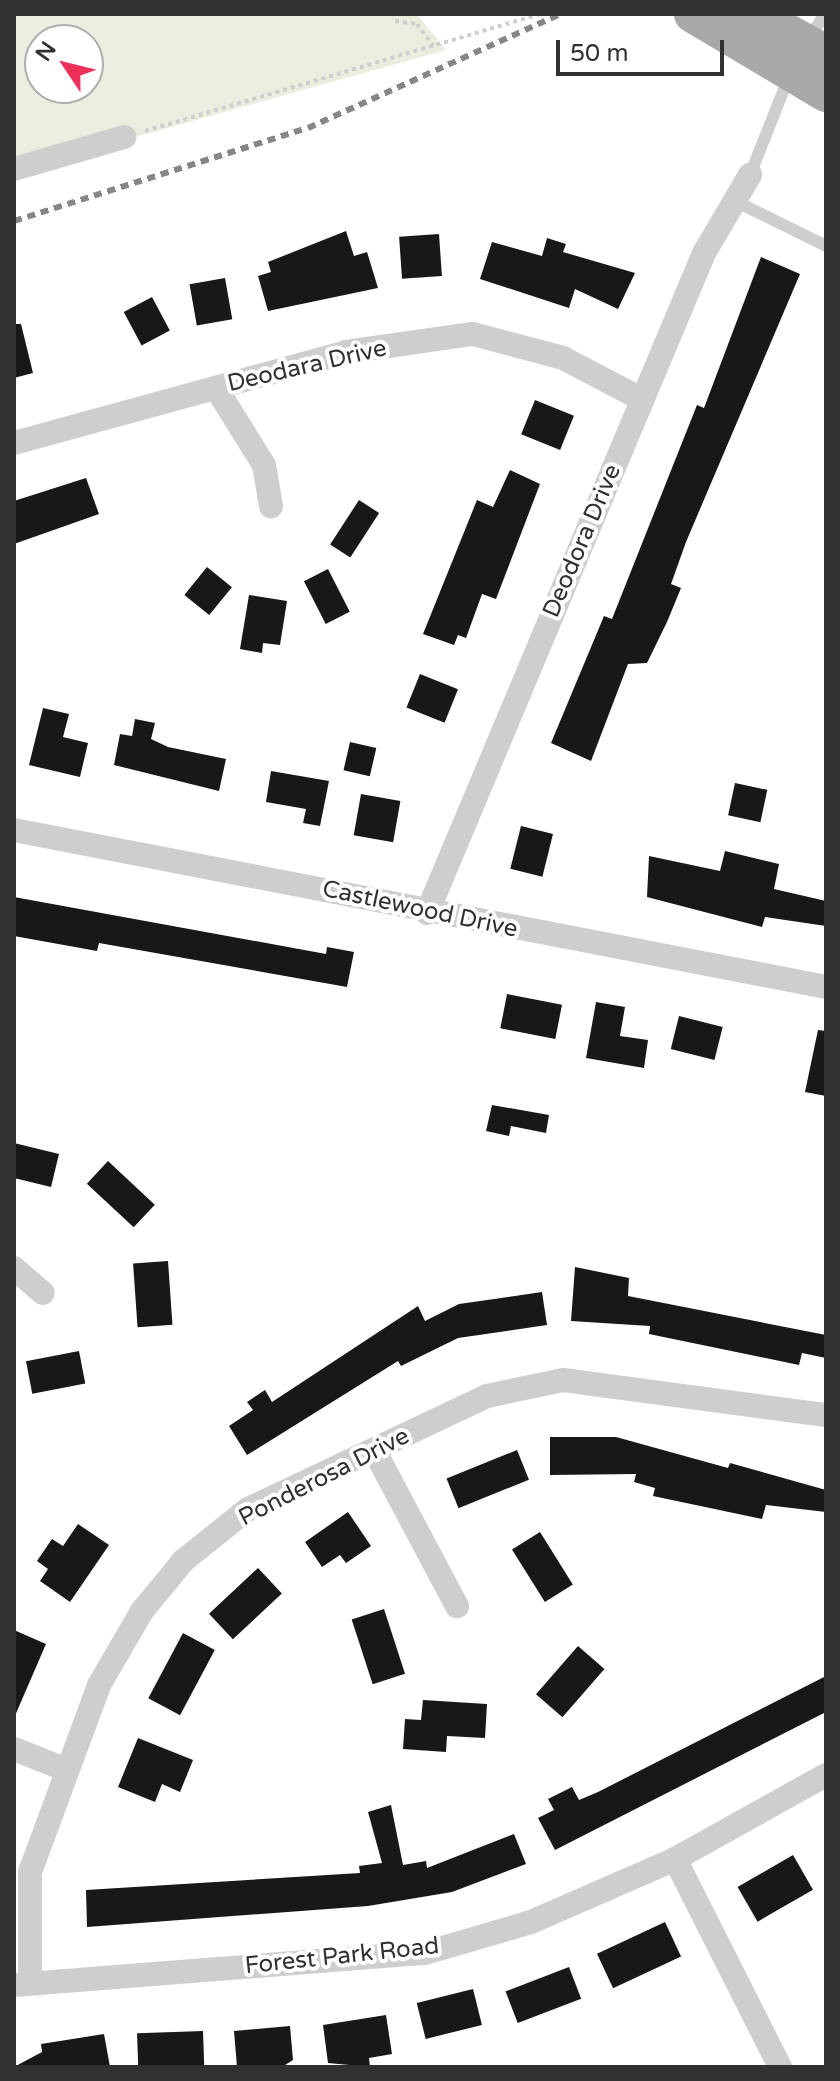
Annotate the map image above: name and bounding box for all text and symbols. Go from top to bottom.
north arrow [24,24,104,104]
scale bar [560,24,728,74]
text: N [30,37,62,66]
text: 50 m [570,39,628,68]
street label: Deodara Drive [225,334,389,398]
street label: Deodora Drive [537,460,627,622]
street label: Castlewood Drive [320,874,520,944]
street label: Ponderosa Drive [234,1422,414,1532]
street label: Forest Park Road [243,1931,441,1981]

